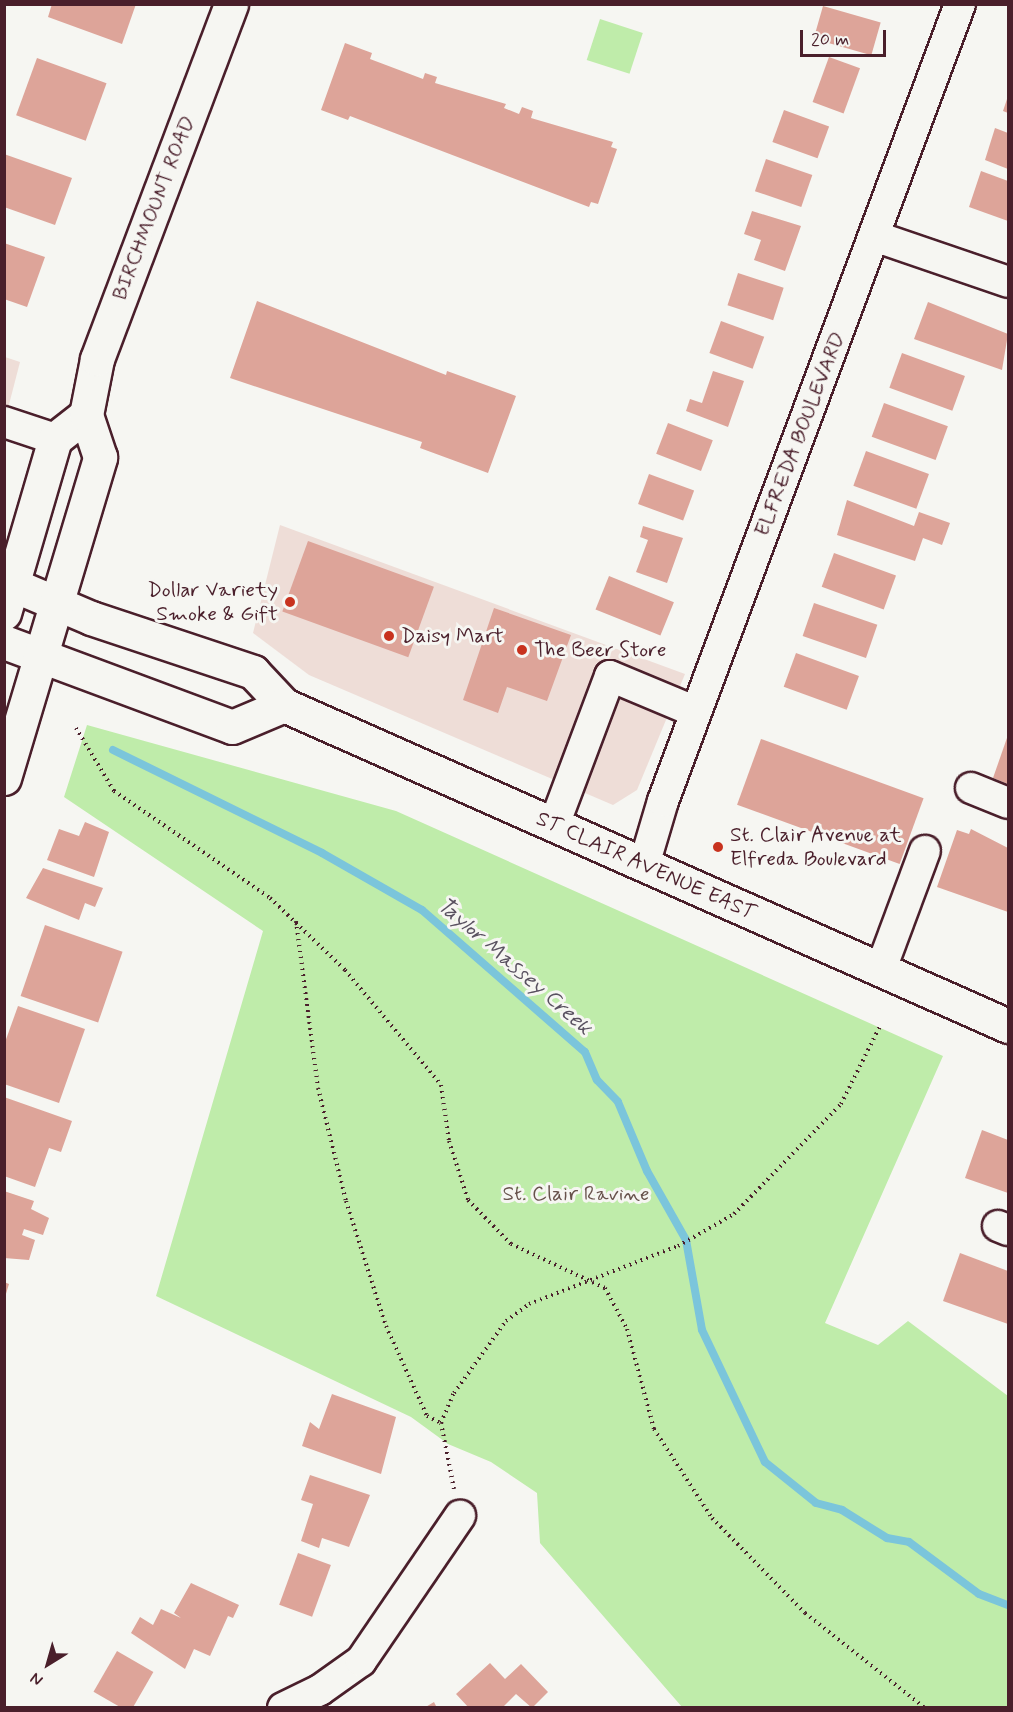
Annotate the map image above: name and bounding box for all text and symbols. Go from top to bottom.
scale bar [803,18,888,56]
text: 20 m [811,28,849,52]
street label: BIRCHMOUNT ROAD [107,113,201,303]
street label: ELFREDA BOULEVARD [749,328,851,540]
place label: Dollar Variety Smoke & Gift [155,577,278,627]
marker: Dollar Variety Smoke & Gift [283,595,297,609]
place label: Daisy Mart [401,623,504,649]
marker: Daisy Mart [382,629,396,643]
place label: The Beer Store [534,637,666,663]
marker: The Beer Store [515,643,529,657]
street label: ST CLAIR AVENUE EAST [531,805,761,927]
place label: St. Clair Avenue at Elfreda Boulevard [730,822,905,872]
marker: St. Clair Avenue at Elfreda Boulevard [711,840,725,854]
water label: Taylor Massey Creek [433,894,595,1040]
park label: St. Clair Ravine [503,1181,649,1207]
north arrow [18,1634,78,1694]
text: N [26,1667,47,1690]

